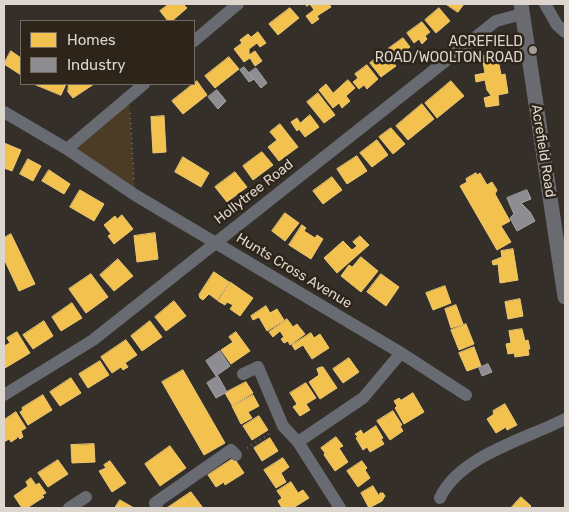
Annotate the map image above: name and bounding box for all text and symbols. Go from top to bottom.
legend [20,20,195,85]
text: Homes [67,31,116,49]
place label: ACREFIELD ROAD/WOOLTON ROAD [375,34,523,66]
marker: ACREFIELD ROAD/WOOLTON ROAD [527,44,539,56]
text: Industry [67,56,126,74]
street label: Acrefield Road [527,103,559,199]
street label: Hollytree Road [211,156,297,228]
street label: Hunts Cross Avenue [233,230,355,312]

